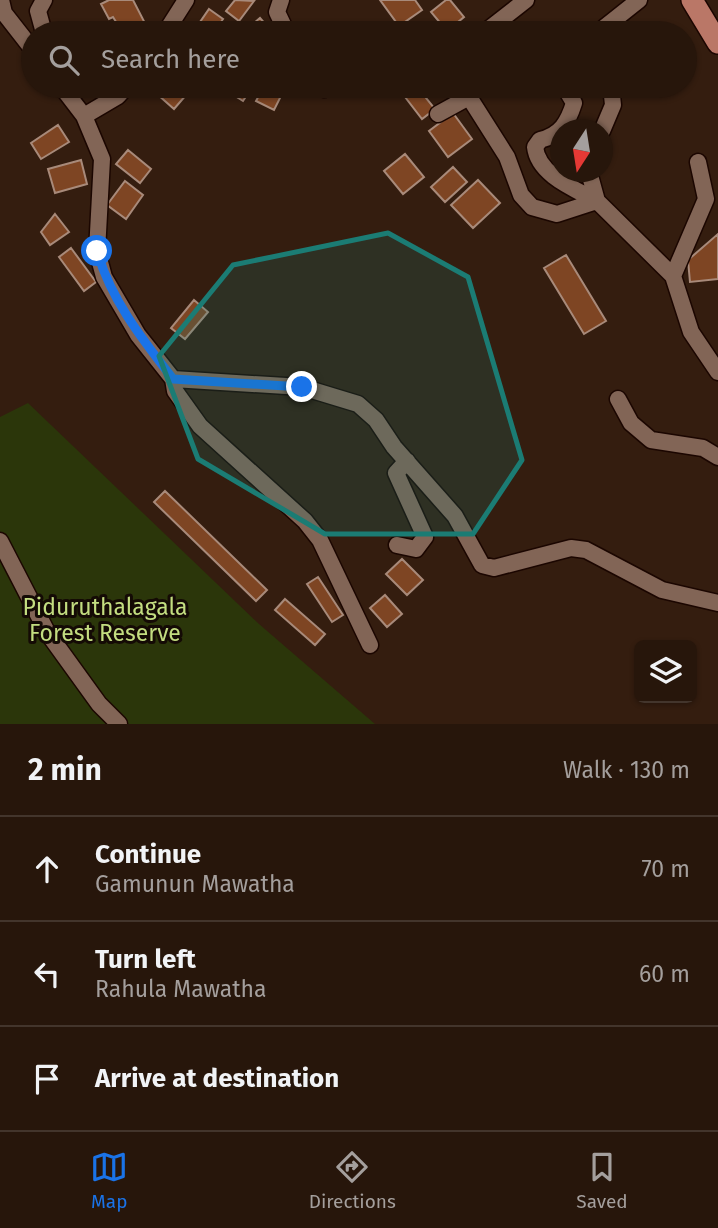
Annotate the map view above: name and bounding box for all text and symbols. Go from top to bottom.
search box [21,21,697,98]
icon: search [45,41,83,79]
text: Search here [101,44,240,75]
north arrow [550,119,613,182]
route start [81,235,112,266]
route end [286,371,317,402]
park label: Piduruthalagala Forest Reserve [22,593,188,647]
map controls [634,640,697,703]
button: layers [634,640,697,703]
text: 2 min [28,752,102,788]
text: Walk · 130 m [563,756,690,784]
text: Continue [95,839,201,870]
icon: ahead [28,850,66,888]
text: 70 m [641,855,690,883]
text: Gamunun Mawatha [95,870,295,898]
text: Turn left [95,944,196,975]
icon: left [28,955,66,993]
text: 60 m [639,960,690,988]
text: Rahula Mawatha [95,975,267,1003]
icon: arrive [28,1060,66,1098]
text: Arrive at destination [95,1063,339,1094]
tab: Map [90,1148,128,1213]
tab: Directions [309,1148,396,1213]
tab: Saved [576,1148,628,1213]

